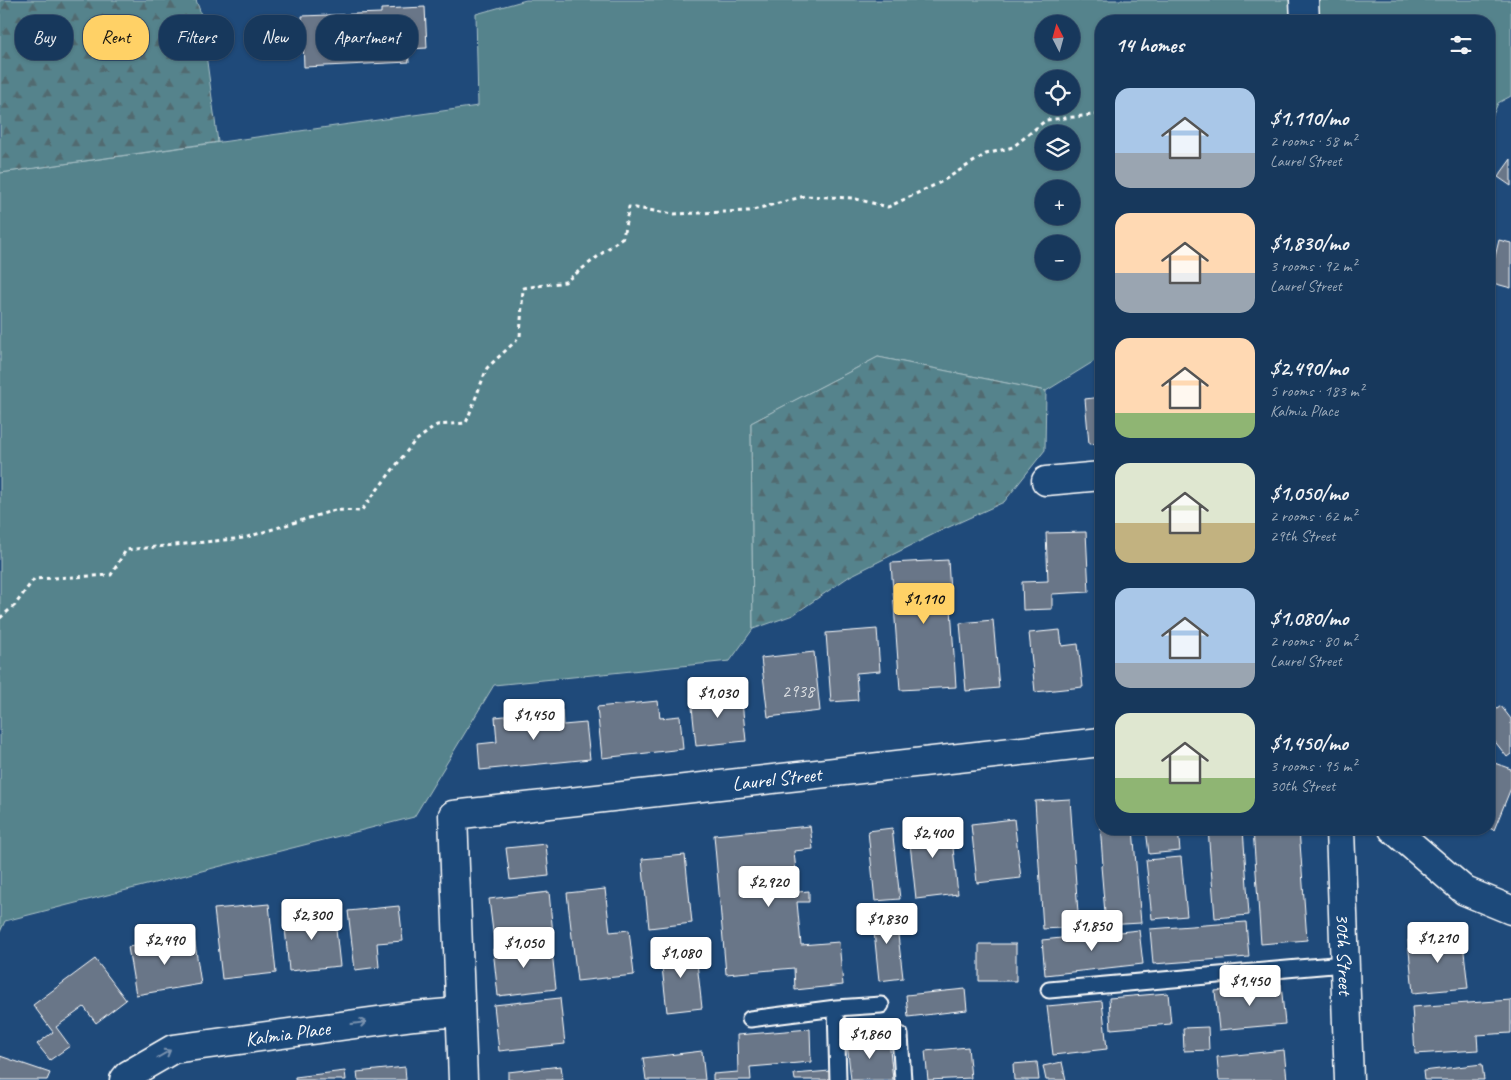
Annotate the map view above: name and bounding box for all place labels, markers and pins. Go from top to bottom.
pin: $1,110 [883,582,965,625]
pin: $1,030 [677,676,759,719]
pin: $1,450 [493,698,575,741]
pin: $2,400 [892,816,974,859]
pin: $2,920 [728,866,810,908]
pin: $2,300 [271,898,353,941]
pin: $1,830 [846,902,928,945]
pin: $1,850 [1051,910,1133,952]
pin: $1,210 [1397,922,1479,964]
pin: $2,490 [124,924,206,966]
pin: $1,050 [483,926,565,969]
pin: $1,080 [640,936,722,979]
pin: $1,450 [1209,964,1291,1007]
pin: $1,860 [829,1018,911,1060]

